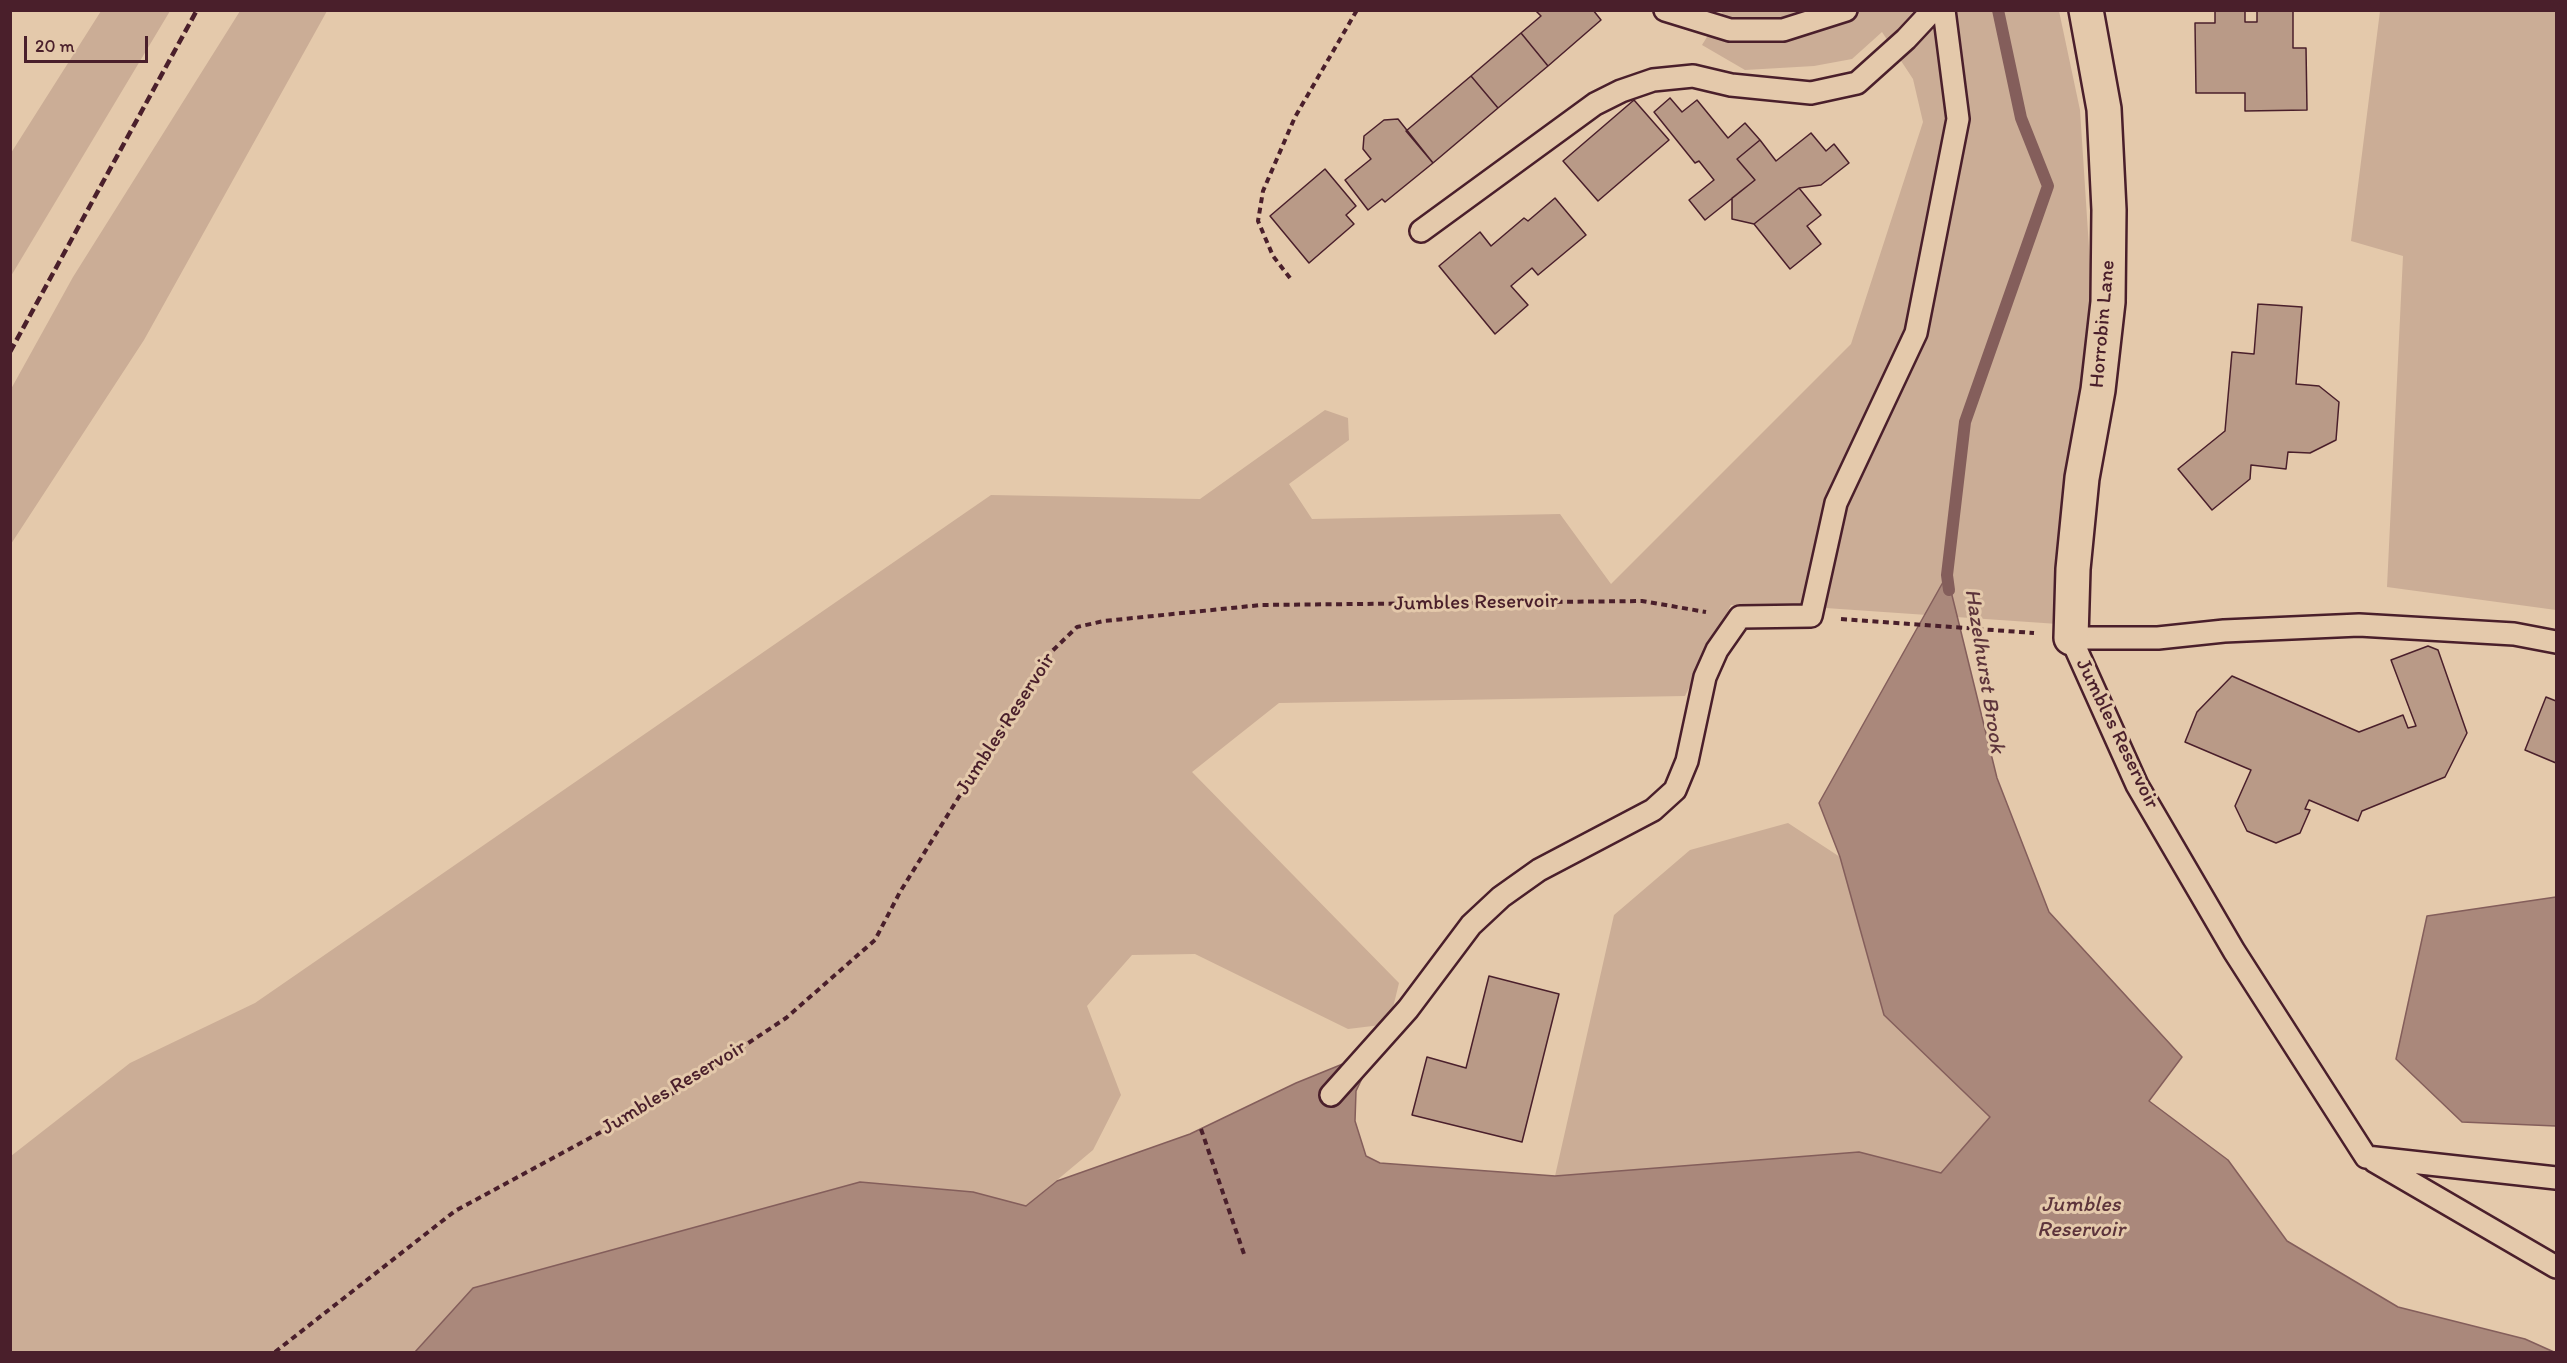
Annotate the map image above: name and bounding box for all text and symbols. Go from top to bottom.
scale bar [27,24,152,62]
text: 20 m [35,35,75,57]
street label: Horrobin Lane [2085,259,2121,389]
water label: Hazelhurst Brook [1958,587,2010,755]
street label: Jumbles Reservoir [1394,589,1558,617]
street label: Jumbles Reservoir [951,648,1061,800]
street label: Jumbles Reservoir [2070,655,2164,813]
street label: Jumbles Reservoir [597,1035,751,1141]
water label: Jumbles Reservoir [2037,1192,2125,1244]

